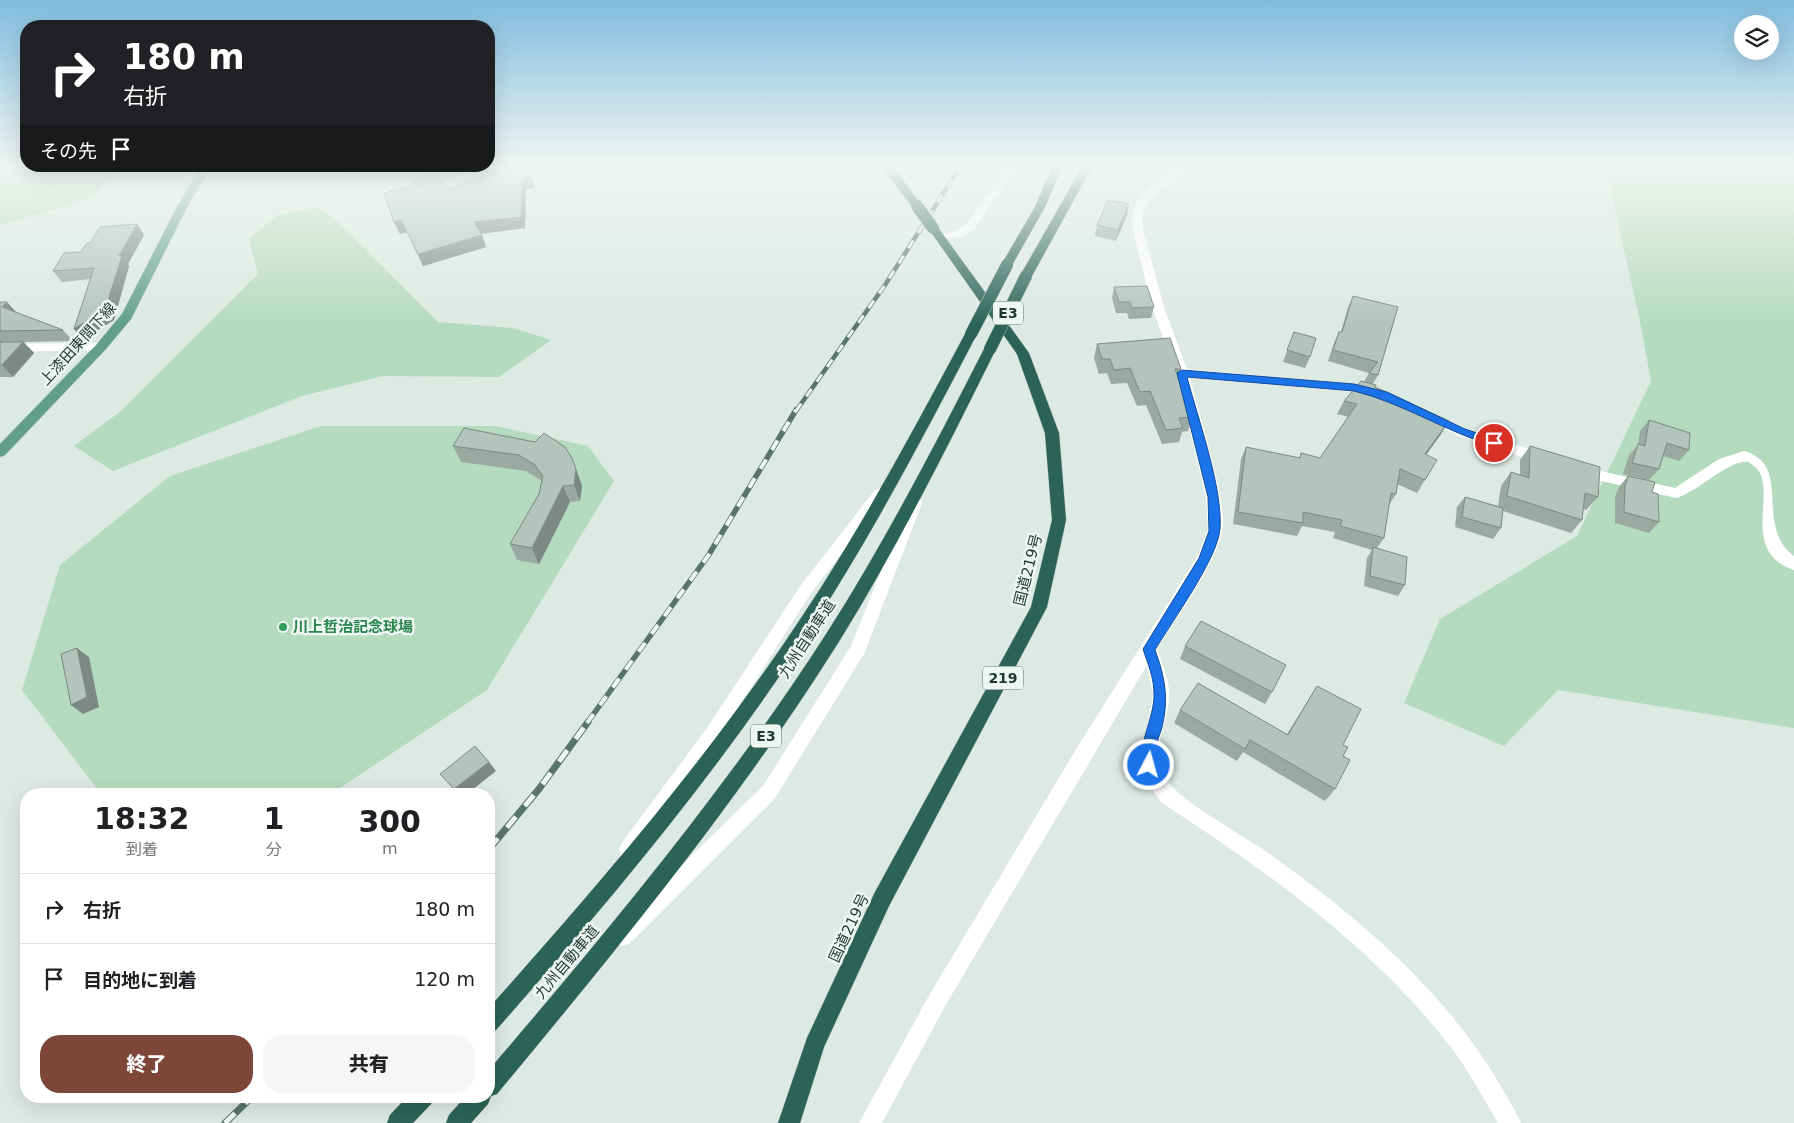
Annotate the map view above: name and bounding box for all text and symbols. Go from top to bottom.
map controls [1734,15,1779,60]
button: layers [1734,15,1779,60]
text: 180 m [123,37,245,77]
icon: right [40,40,105,105]
text: 右折 [123,84,167,109]
icon: arrive [107,135,135,163]
text: その先 [40,140,97,162]
street label: 上漆田東間下線 [36,299,120,389]
road number: E3 [993,302,1023,324]
pin [1473,422,1515,464]
icon: arrive [1480,429,1508,457]
street label: 国道219号 [1010,532,1046,608]
street label: 九州自動車道 [775,596,839,682]
place label: 川上哲治記念球場 [293,618,413,636]
marker: 川上哲治記念球場 [277,621,289,633]
road number: 219 [983,666,1023,690]
road number: E3 [751,724,781,748]
position arrow [1122,738,1174,790]
text: 18:32 [94,801,190,836]
text: 1 [264,801,284,836]
text: 300 [358,804,421,839]
text: m [382,839,397,858]
text: 到着 [126,840,158,859]
text: 分 [266,840,282,859]
street label: 国道219号 [825,891,873,965]
icon: right [40,895,68,923]
text: 180 m [414,898,475,920]
text: 右折 [83,899,121,921]
street label: 九州自動車道 [531,922,603,1002]
icon: arrive [40,965,68,993]
text: 120 m [414,968,475,990]
text: 目的地に到着 [83,969,197,991]
button: 終了 [40,1035,253,1093]
button: 共有 [263,1035,475,1093]

